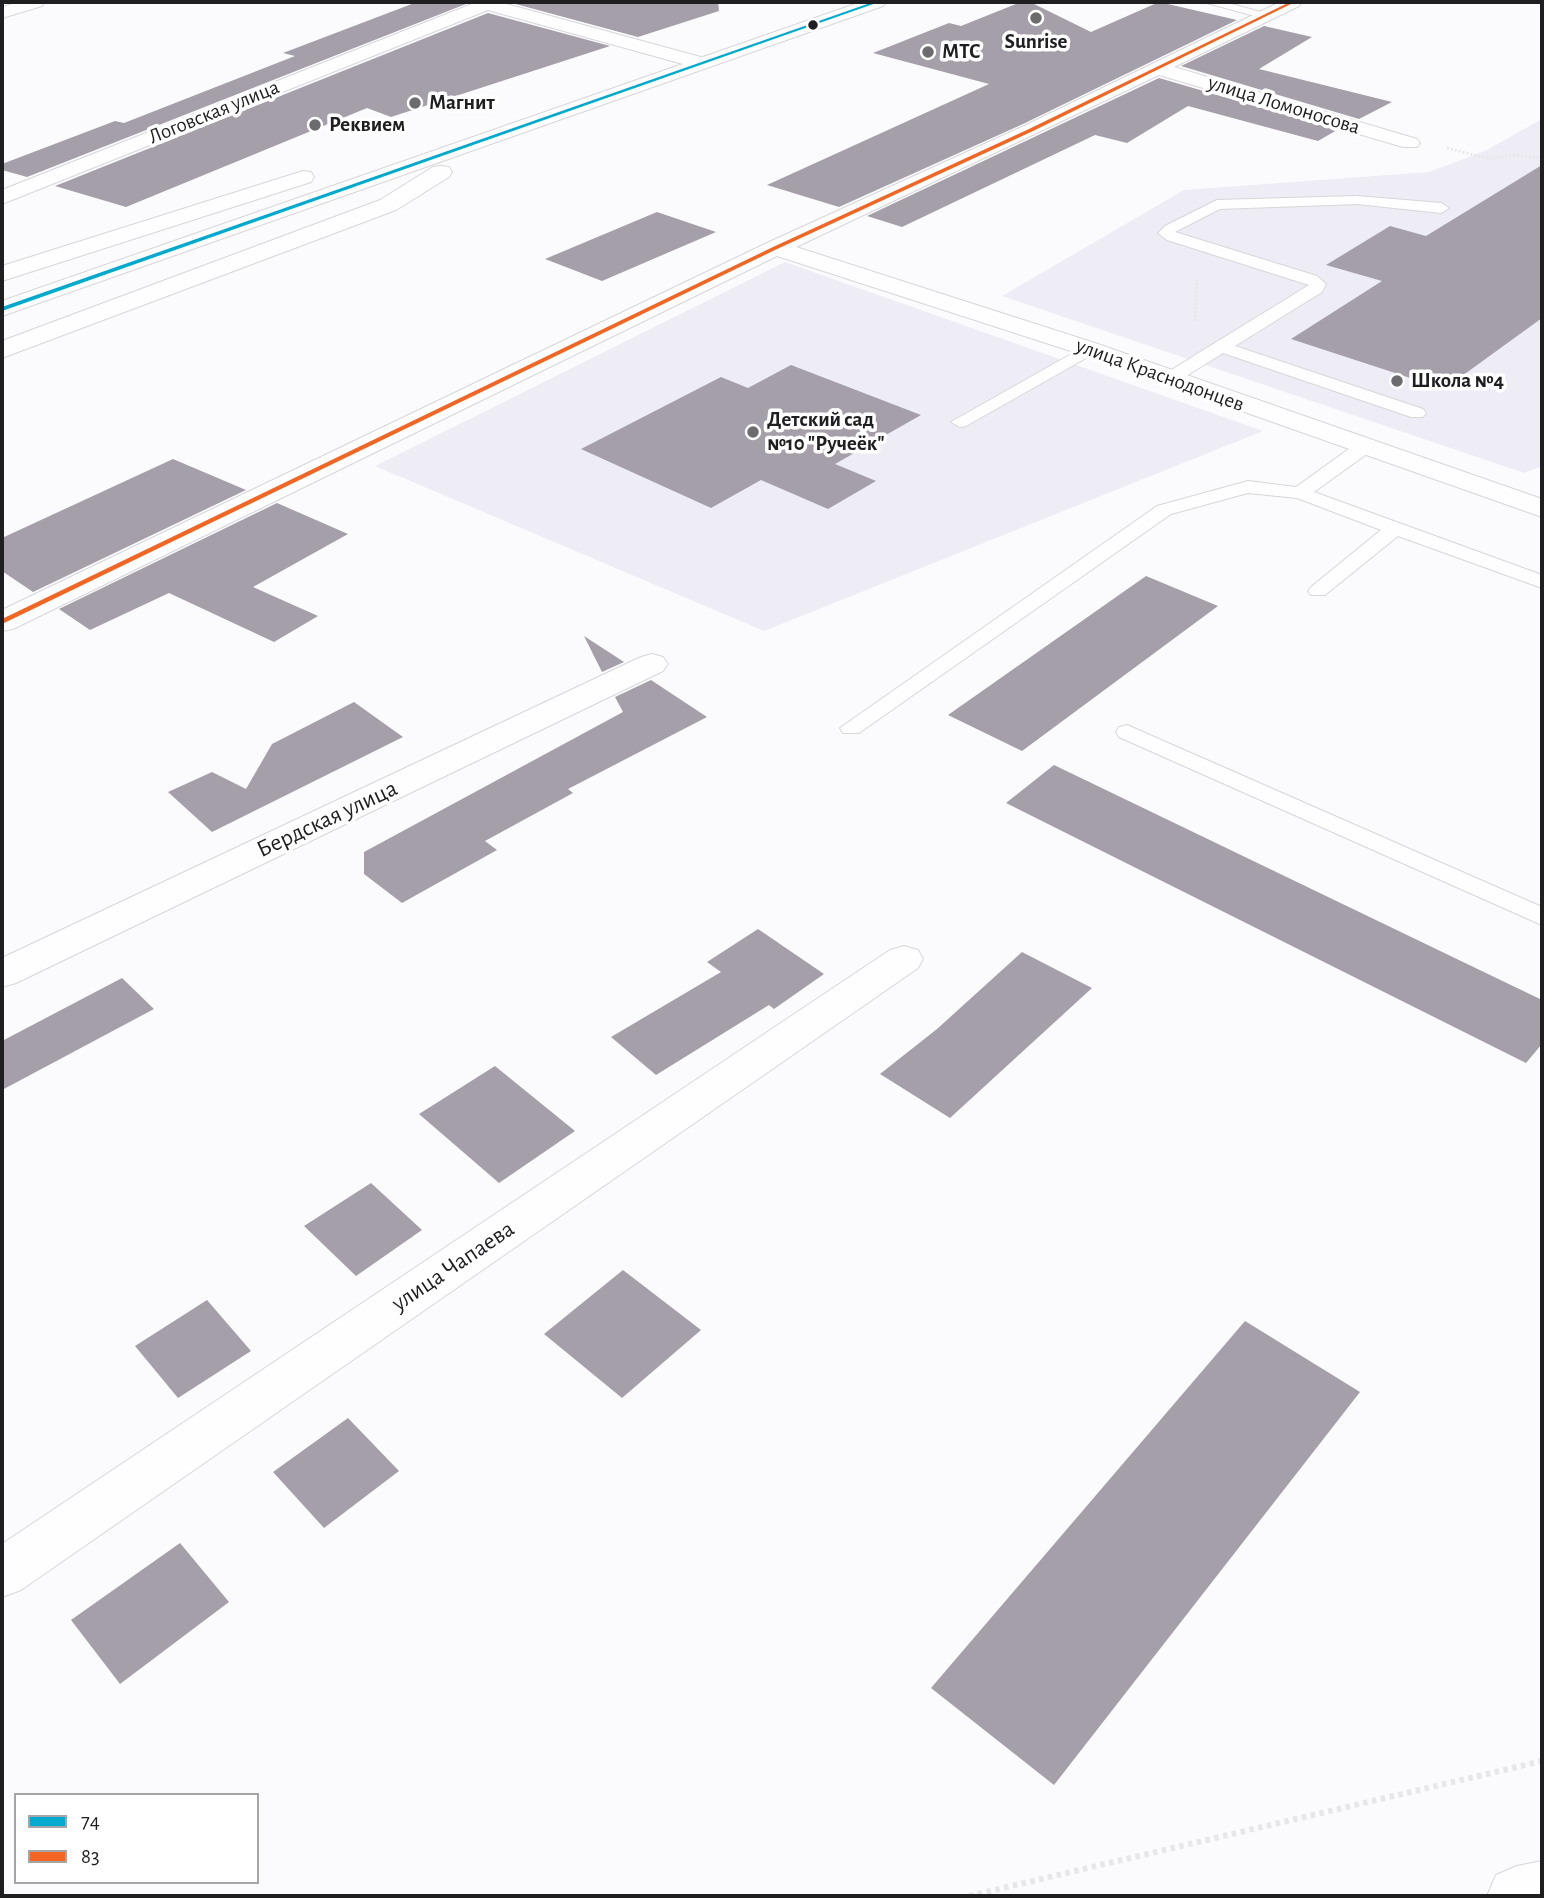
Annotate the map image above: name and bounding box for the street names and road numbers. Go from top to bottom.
street label: улица Ломоносова [1205,70,1363,140]
street label: Логовская улица [145,74,283,150]
street label: улица Краснодонцев [1072,333,1248,417]
street label: Бердская улица [252,774,402,864]
street label: улица Чапаева [386,1214,520,1318]

